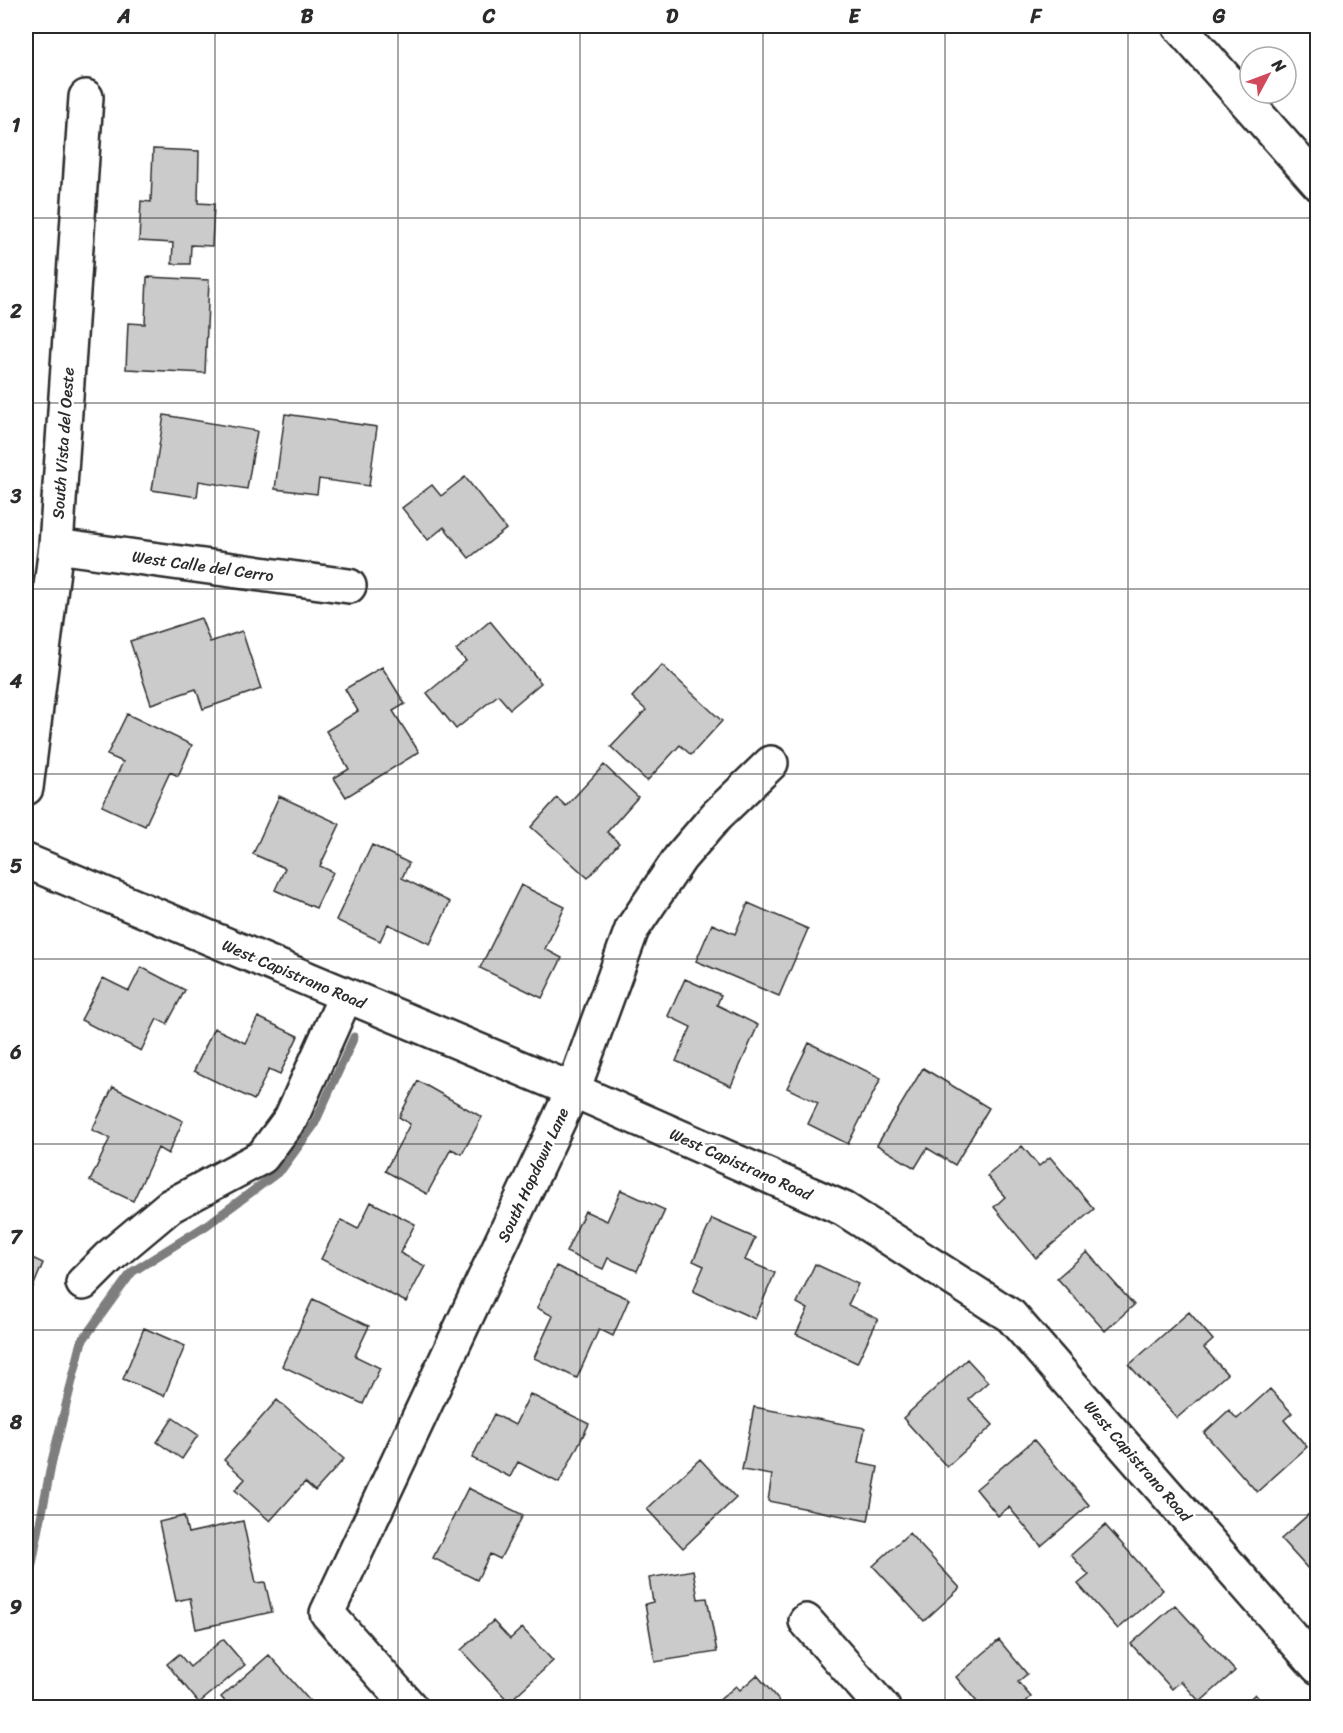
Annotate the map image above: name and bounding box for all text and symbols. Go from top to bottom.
text: A [116,0,131,34]
text: B [301,0,314,34]
text: C [482,0,496,34]
text: D [666,0,679,34]
text: E [848,0,861,34]
text: F [1030,0,1043,34]
text: G [1212,0,1226,34]
north arrow [1238,45,1298,105]
text: N [1264,51,1294,80]
text: 1 [12,108,21,143]
text: 2 [9,294,22,329]
street label: South Vista del Oeste [43,366,83,520]
text: 3 [10,479,22,514]
street label: West Calle del Cerro [130,542,276,590]
text: 4 [9,664,23,699]
text: 5 [10,849,22,884]
street label: West Capistrano Road [217,931,372,1018]
text: 6 [9,1035,22,1070]
street label: South Hopdown Lane [489,1102,577,1247]
street label: West Capistrano Road [665,1119,819,1209]
text: 7 [10,1220,23,1255]
street label: West Capistrano Road [1077,1393,1200,1530]
text: 8 [9,1405,23,1440]
text: 9 [10,1590,22,1625]

